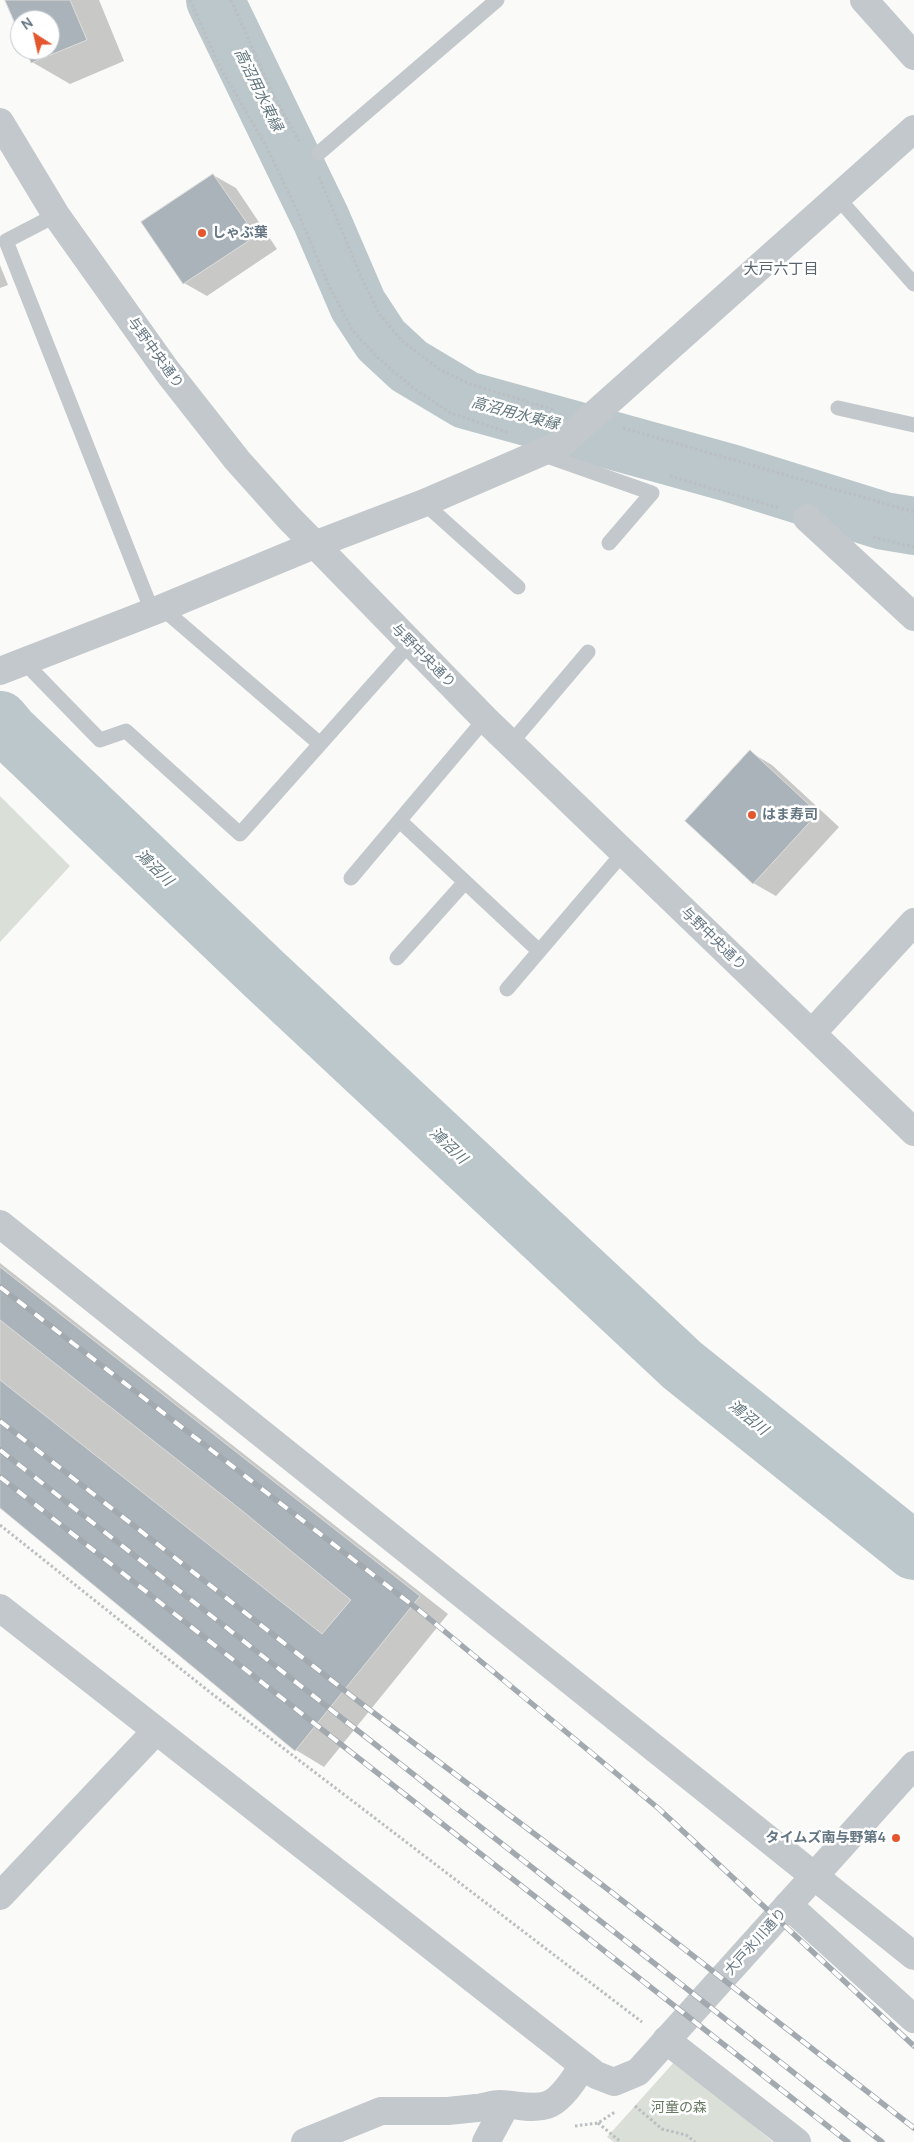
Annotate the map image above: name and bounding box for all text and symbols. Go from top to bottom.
north arrow [10,10,60,60]
text: N [17,12,36,34]
water label: 高沼用水東縁 [230,46,286,134]
place label: しゃぶ葉 [212,225,268,241]
marker: しゃぶ葉 [196,227,208,239]
district label: 大戸六丁目 [744,261,818,279]
street label: 与野中央通り [124,314,186,392]
water label: 高沼用水東縁 [469,394,561,434]
street label: 与野中央通り [387,620,459,692]
place label: はま寿司 [762,807,818,823]
marker: はま寿司 [746,809,758,821]
water label: 鴻沼川 [132,846,176,890]
street label: 与野中央通り [677,904,749,974]
water label: 鴻沼川 [425,1124,471,1168]
water label: 鴻沼川 [725,1397,771,1439]
place label: タイムズ南与野第4 [765,1830,886,1846]
marker: タイムズ南与野第4 [890,1832,902,1844]
street label: 大戸氷川通り [722,1905,790,1979]
park label: 河童の森 [651,2100,707,2116]

